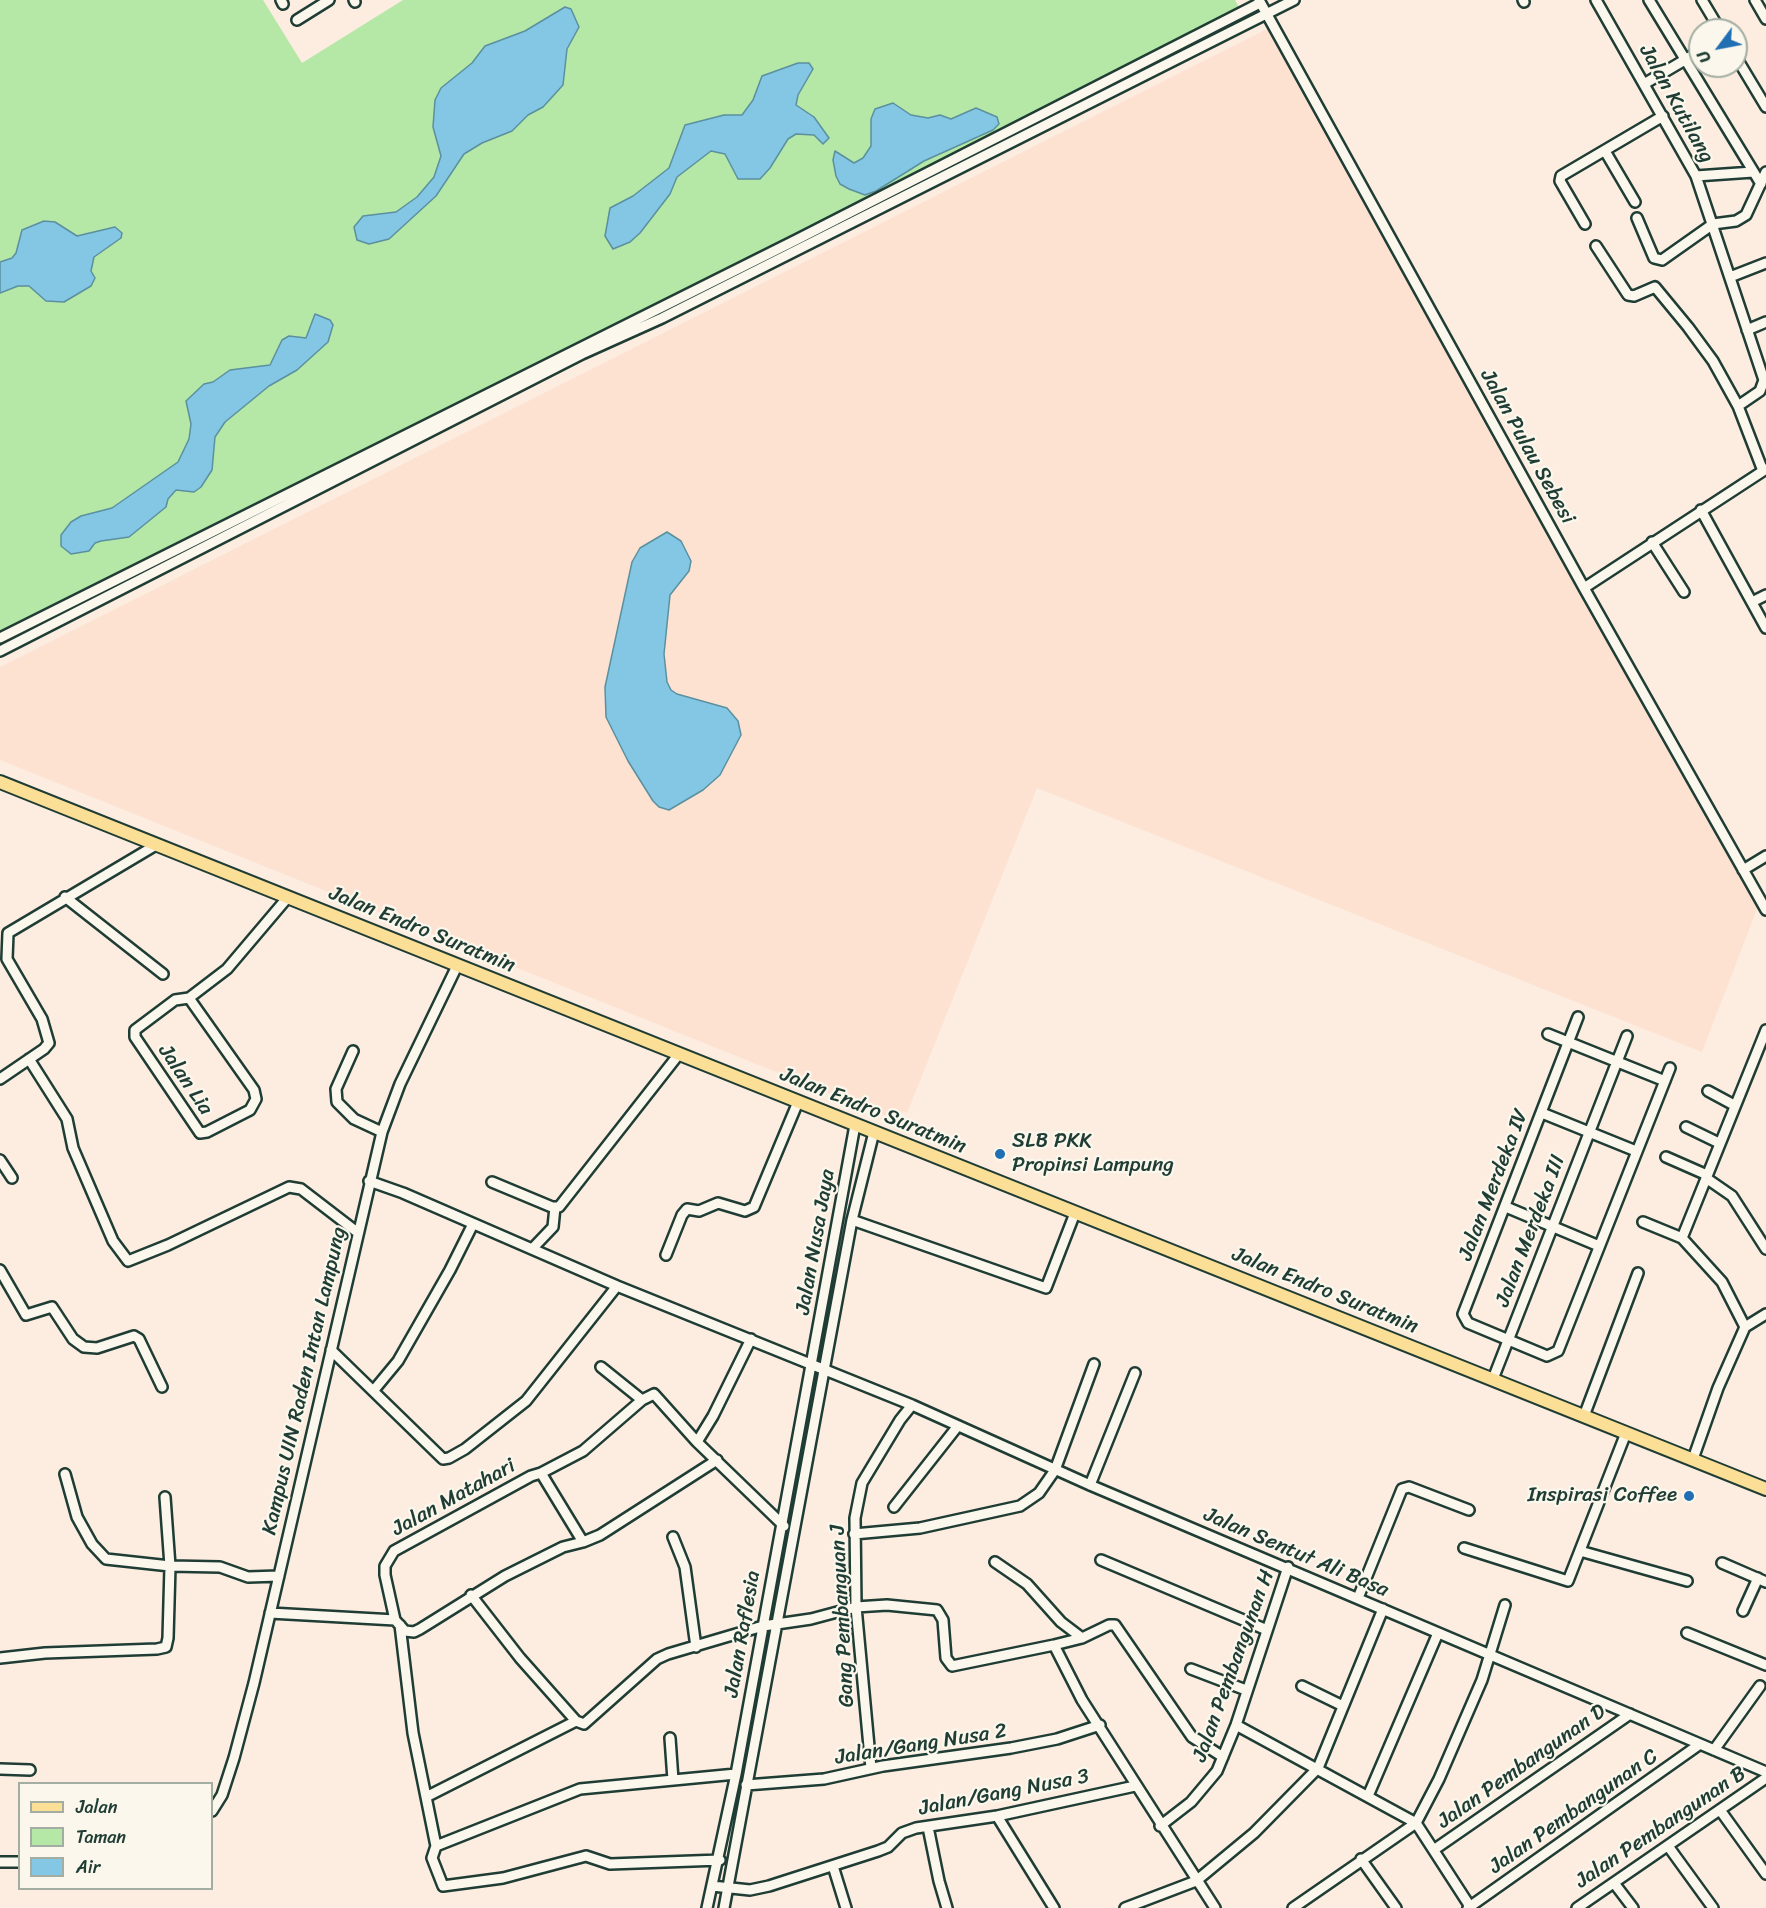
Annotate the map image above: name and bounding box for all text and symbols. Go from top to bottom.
north arrow [1688,18,1748,78]
street label: Jalan Kutilang [1633,41,1719,167]
text: U [1689,45,1719,69]
street label: Jalan Pulau Sebesi [1474,365,1580,529]
street label: Jalan Endro Suratmin [325,881,519,979]
street label: Jalan Lia [152,1040,218,1120]
street label: Jalan Endro Suratmin [776,1062,970,1160]
street label: Jalan Merdeka IV [1454,1106,1534,1264]
place label: SLB PKK Propinsi Lampung [1012,1129,1174,1179]
marker: SLB PKK Propinsi Lampung [993,1147,1007,1161]
street label: Jalan Merdeka III [1490,1152,1572,1310]
street label: Jalan Nusa Jaya [791,1167,841,1317]
street label: Kampus UIN Raden Intan Lampung [257,1225,353,1537]
street label: Jalan Endro Suratmin [1228,1242,1422,1340]
street label: Jalan Matahari [388,1454,520,1542]
place label: Inspirasi Coffee [1527,1483,1677,1509]
marker: Inspirasi Coffee [1682,1489,1696,1503]
street label: Jalan Sentut Ali Basa [1200,1503,1392,1603]
street label: Gang Pembanguan J [826,1524,860,1708]
street label: Jalan Pembangunan H [1188,1567,1280,1765]
street label: Jalan Raflesia [719,1569,767,1699]
street label: Jalan Pembangunan D [1433,1699,1611,1835]
street label: Jalan/Gang Nusa 2 [833,1719,1009,1771]
street label: Jalan Pembangunan C [1485,1744,1663,1880]
street label: Jalan Pembangunan B [1571,1762,1751,1894]
street label: Jalan/Gang Nusa 3 [917,1764,1091,1822]
legend [18,1782,213,1890]
text: Jalan [76,1791,117,1823]
text: Taman [76,1821,126,1853]
text: Air [76,1851,100,1883]

